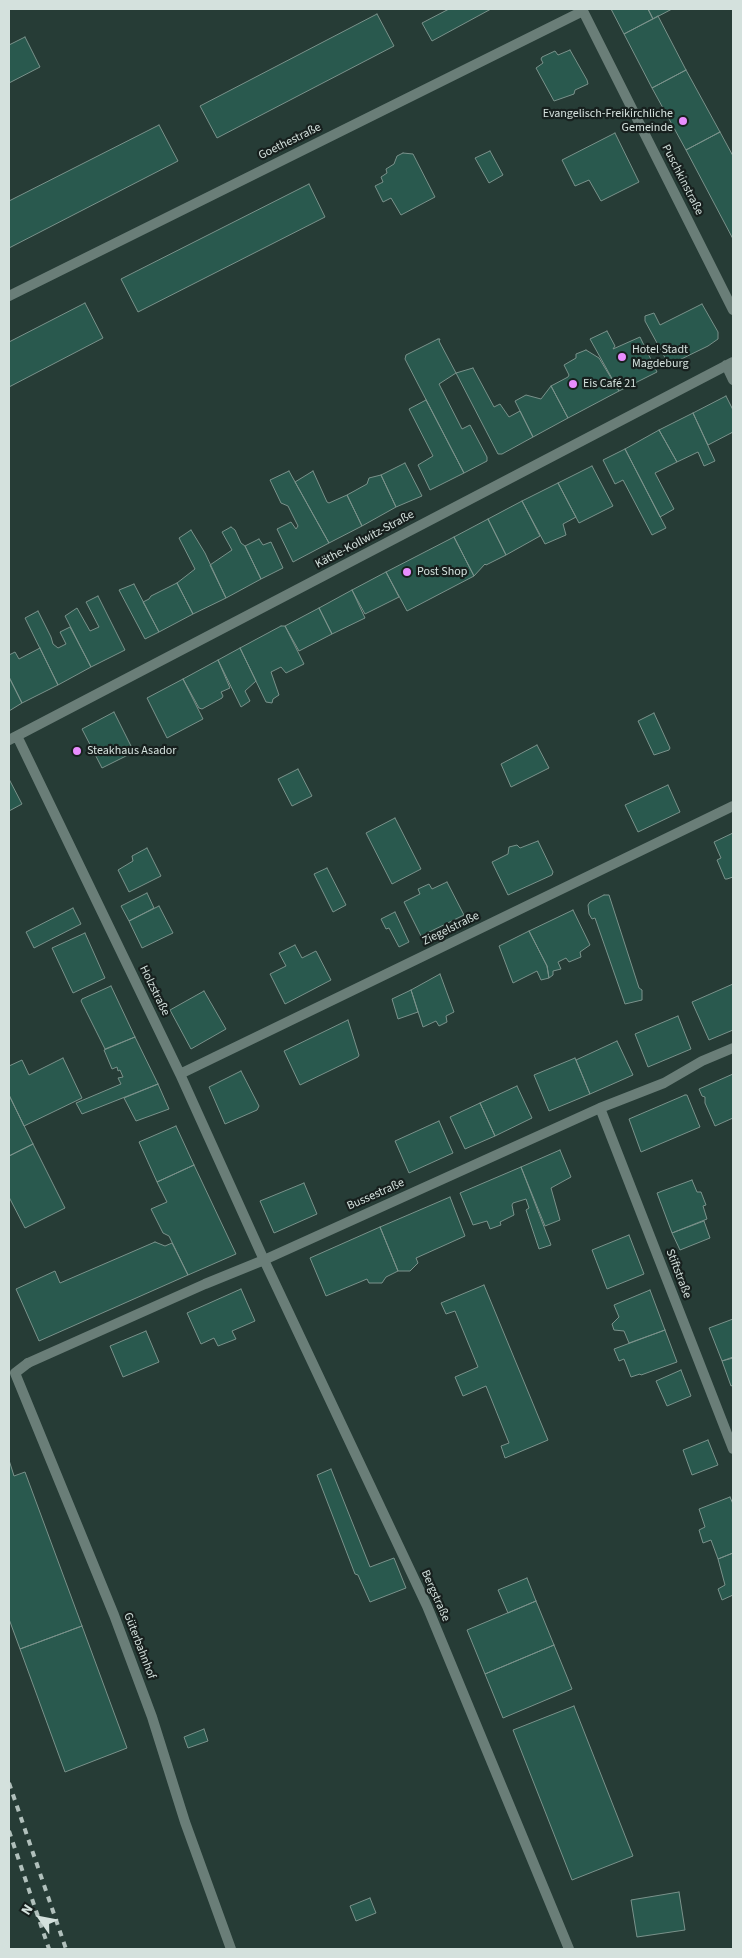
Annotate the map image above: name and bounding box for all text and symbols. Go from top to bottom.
place label: Evangelisch-Freikirchliche Gemeinde [543,107,673,135]
marker: Evangelisch-Freikirchliche Gemeinde [677,115,689,127]
street label: Goethestraße [256,121,324,163]
street label: Puschkinstraße [658,142,706,218]
place label: Hotel Stadt Magdeburg [632,343,689,371]
marker: Hotel Stadt Magdeburg [616,351,628,363]
place label: Eis Café 21 [583,377,636,391]
marker: Eis Café 21 [567,378,579,390]
street label: Käthe-Kollwitz-Straße [313,508,417,572]
place label: Post Shop [417,565,467,579]
marker: Post Shop [401,566,413,578]
place label: Steakhaus Asador [87,744,177,758]
marker: Steakhaus Asador [71,745,83,757]
street label: Ziegelstraße [420,909,482,949]
street label: Holzstraße [136,964,172,1018]
street label: Bussestraße [345,1176,407,1214]
street label: Stiftstraße [662,1247,694,1301]
street label: Bergstraße [417,1568,453,1624]
street label: Güterbahnhof [120,1611,158,1681]
north arrow [15,1893,65,1943]
text: N [16,1900,38,1919]

